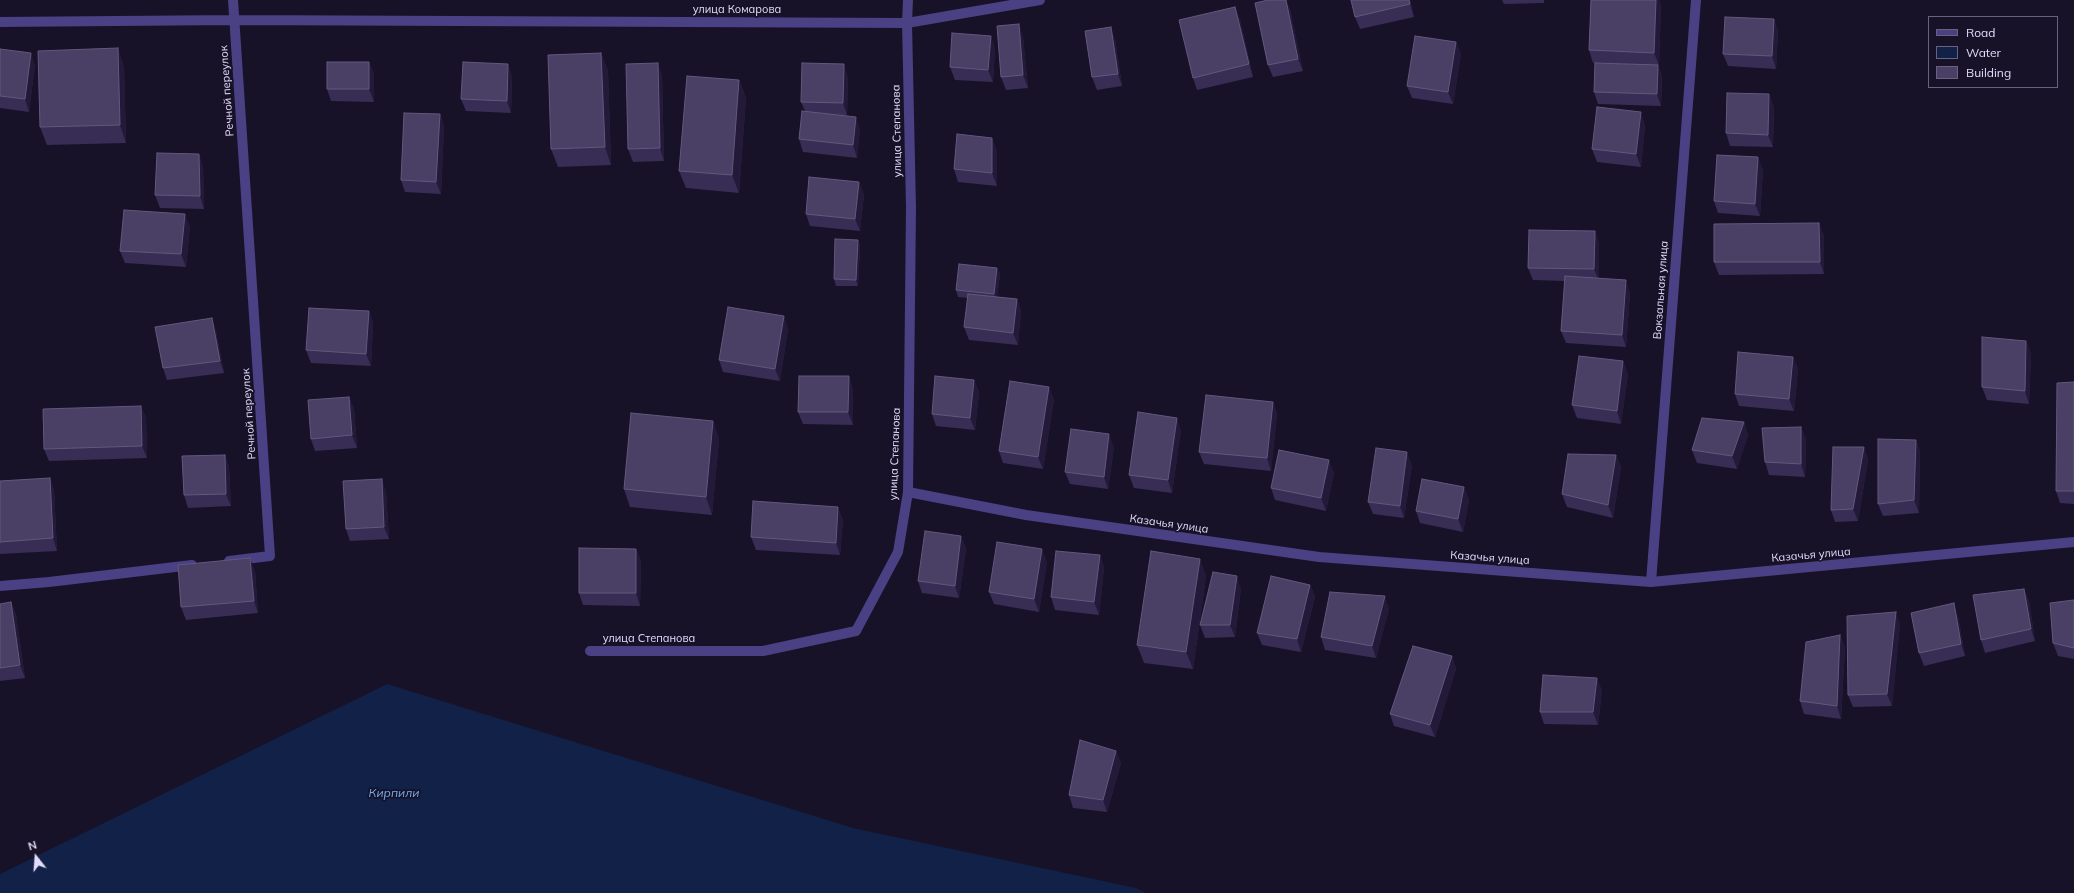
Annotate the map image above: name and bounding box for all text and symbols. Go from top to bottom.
street label: улица Комарова [693,3,781,17]
legend [1928,16,2058,88]
text: Road [1966,25,1995,40]
street label: Речной переулок [217,45,237,137]
text: Water [1966,45,2001,60]
text: Building [1966,65,2011,80]
street label: улица Степанова [890,85,904,177]
street label: Вокзальная улица [1651,240,1671,340]
street label: Речной переулок [239,368,259,460]
street label: улица Степанова [887,407,903,501]
street label: Казачья улица [1129,512,1209,536]
street label: Казачья улица [1771,545,1851,565]
street label: Казачья улица [1450,549,1530,567]
street label: улица Степанова [603,632,695,646]
water label: Кирпили [369,786,419,800]
north arrow [16,837,56,877]
text: N [26,838,39,853]

